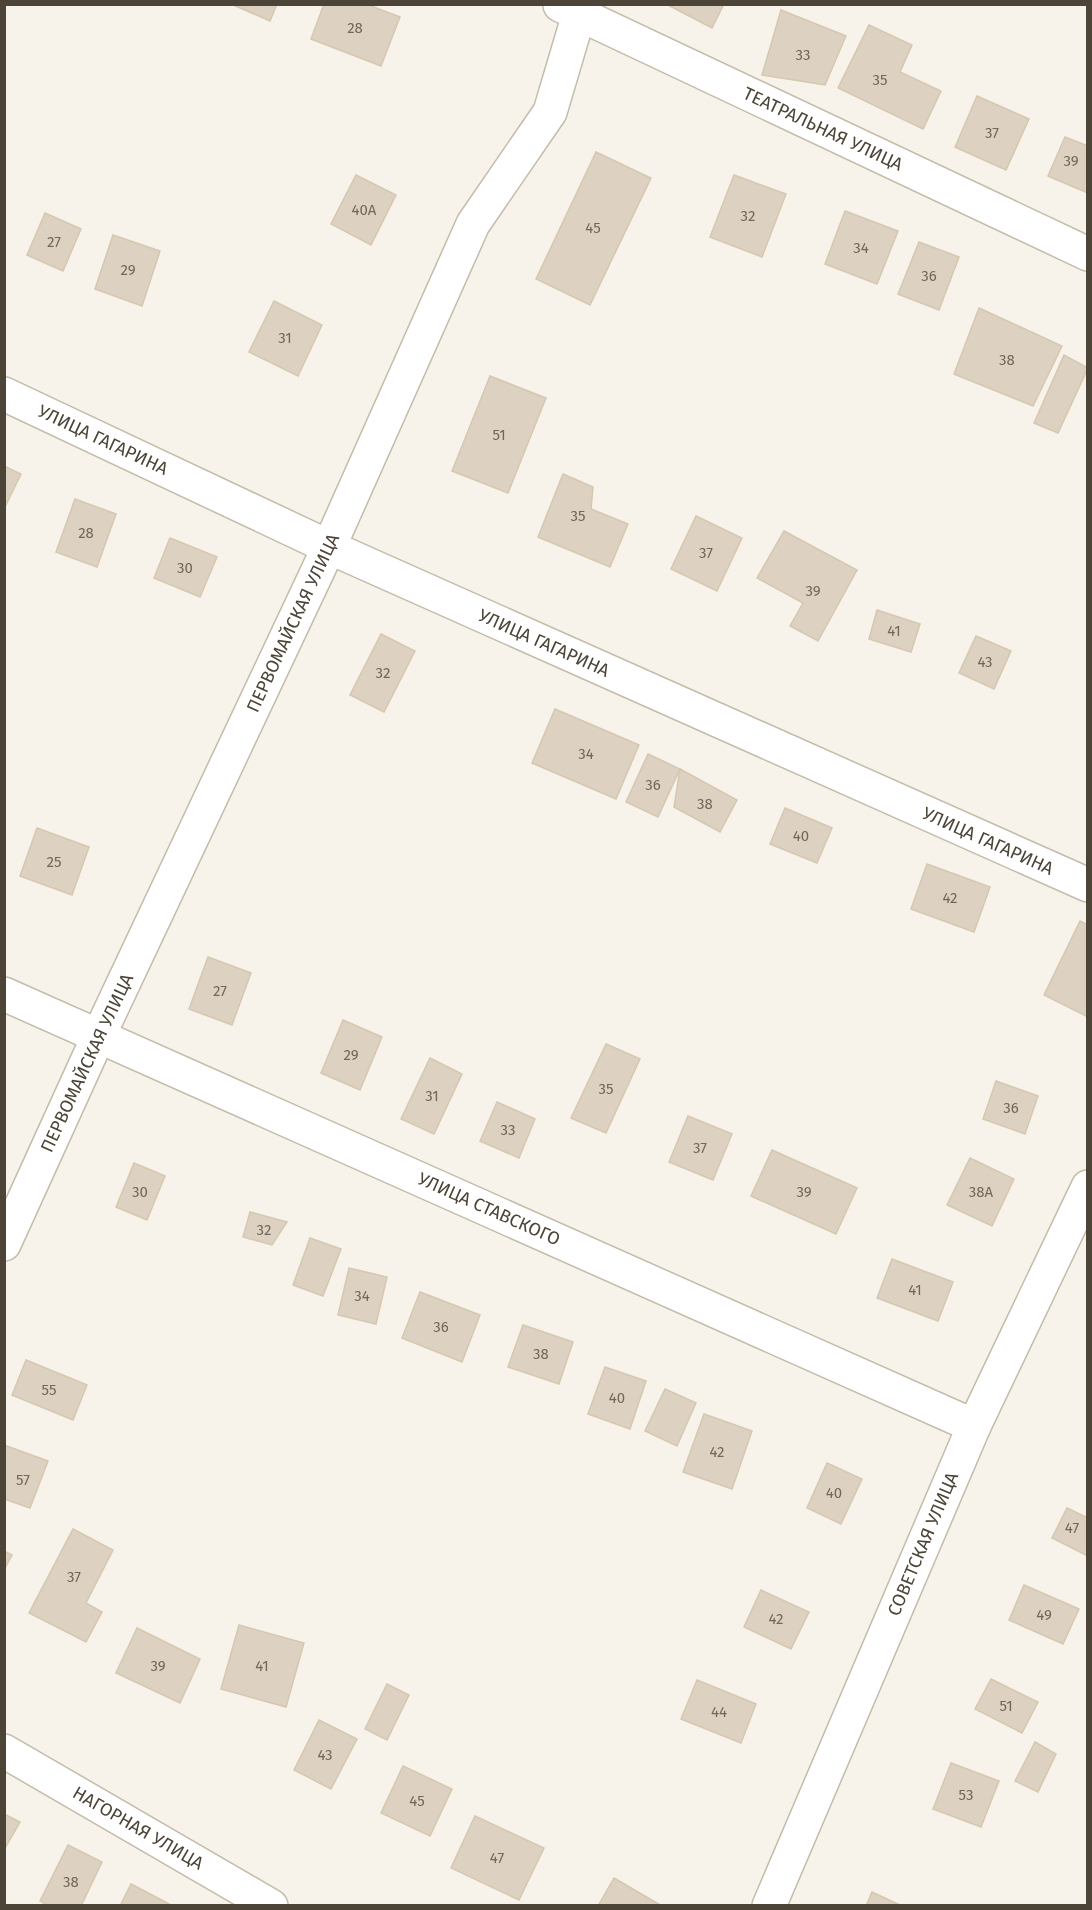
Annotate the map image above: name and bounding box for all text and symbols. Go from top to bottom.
house number: 28 [347,19,363,37]
house number: 33 [796,46,810,64]
house number: 35 [872,71,888,89]
street label: ТЕАТРАЛЬНАЯ УЛИЦА [740,82,907,176]
house number: 37 [985,124,999,142]
house number: 39 [1063,152,1079,170]
house number: 40А [352,201,377,219]
house number: 32 [741,207,755,225]
house number: 45 [585,219,601,237]
house number: 27 [47,233,61,251]
house number: 34 [853,239,869,257]
house number: 29 [120,261,136,279]
house number: 36 [921,267,937,285]
house number: 31 [278,329,292,347]
house number: 38 [999,351,1015,369]
street label: УЛИЦА ГАГАРИНА [34,400,172,480]
house number: 51 [492,426,506,444]
house number: 35 [570,507,586,525]
house number: 28 [78,524,94,542]
street label: ПЕРВОМАЙСКАЯ УЛИЦА [242,530,344,716]
house number: 37 [699,544,713,562]
house number: 30 [177,559,193,577]
house number: 39 [805,582,821,600]
street label: УЛИЦА ГАГАРИНА [475,604,614,682]
house number: 41 [887,622,901,640]
house number: 43 [977,653,993,671]
house number: 32 [376,664,390,682]
house number: 34 [578,745,594,763]
house number: 36 [645,776,661,794]
house number: 38 [697,795,713,813]
street label: УЛИЦА ГАГАРИНА [919,802,1058,880]
house number: 40 [793,827,809,845]
house number: 25 [47,853,61,871]
house number: 42 [942,889,958,907]
street label: ПЕРВОМАЙСКАЯ УЛИЦА [36,970,138,1156]
house number: 27 [213,982,227,1000]
house number: 29 [343,1046,359,1064]
house number: 35 [598,1080,614,1098]
house number: 31 [425,1087,439,1105]
house number: 36 [1003,1099,1019,1117]
house number: 33 [501,1121,515,1139]
house number: 37 [693,1139,707,1157]
street label: УЛИЦА СТАВСКОГО [414,1168,564,1250]
house number: 30 [132,1183,148,1201]
house number: 39 [796,1183,812,1201]
house number: 38А [969,1183,994,1201]
house number: 32 [257,1221,271,1239]
house number: 41 [908,1281,922,1299]
house number: 34 [354,1287,370,1305]
house number: 36 [433,1318,449,1336]
house number: 38 [533,1345,549,1363]
house number: 55 [42,1381,56,1399]
house number: 40 [609,1389,625,1407]
house number: 42 [709,1443,725,1461]
street label: СОВЕТСКАЯ УЛИЦА [883,1468,963,1619]
house number: 57 [16,1471,30,1489]
house number: 40 [826,1484,842,1502]
house number: 47 [1065,1519,1079,1537]
house number: 37 [67,1568,81,1586]
house number: 49 [1036,1606,1052,1624]
house number: 42 [768,1610,784,1628]
house number: 39 [150,1657,166,1675]
house number: 41 [255,1657,269,1675]
house number: 51 [999,1697,1013,1715]
house number: 44 [711,1703,727,1721]
house number: 43 [317,1746,333,1764]
street label: НАГОРНАЯ УЛИЦА [69,1782,208,1875]
house number: 53 [959,1786,973,1804]
house number: 45 [409,1792,425,1810]
house number: 47 [490,1849,504,1867]
house number: 38 [63,1873,79,1891]

